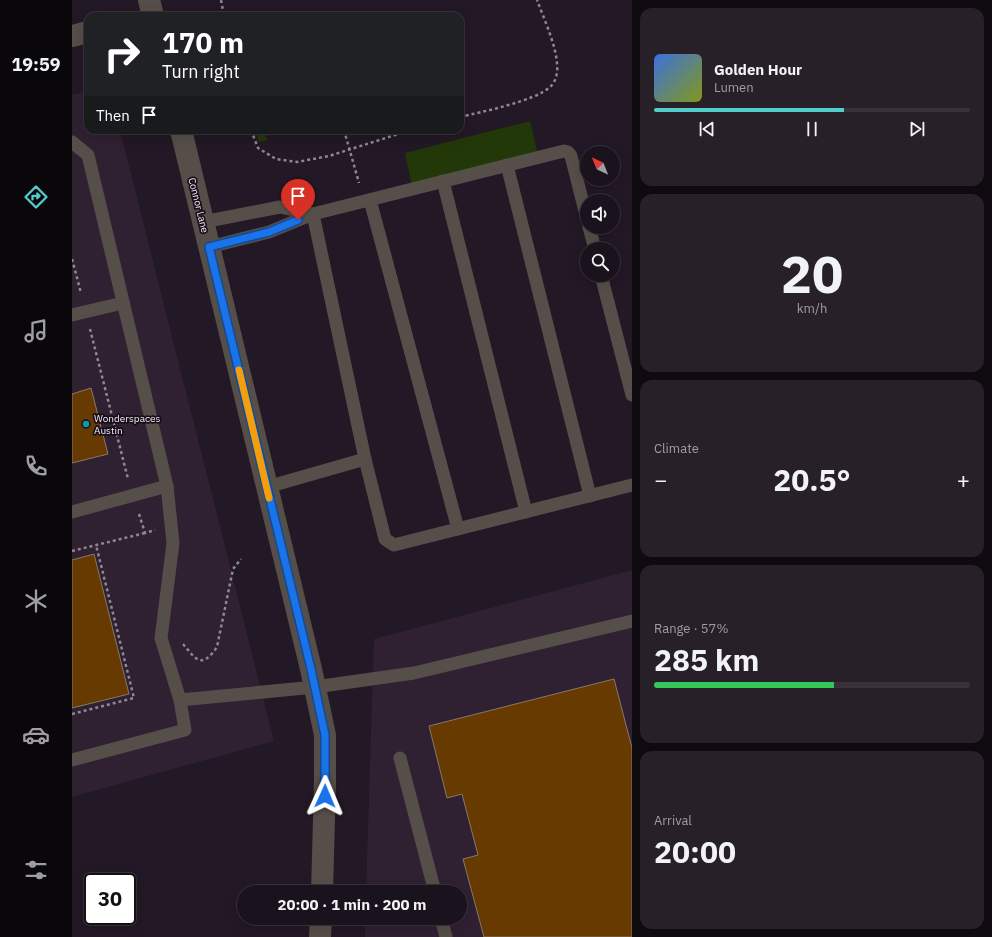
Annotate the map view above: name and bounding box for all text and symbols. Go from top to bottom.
text: 170 m [162,24,244,61]
icon: right [96,28,148,80]
text: 19:59 [11,53,61,76]
text: Turn right [162,60,240,83]
text: Golden Hour [714,60,802,79]
text: Lumen [714,79,754,96]
icon: arrive [138,104,160,126]
text: Then [96,106,130,125]
icon: previous [696,118,718,140]
icon: pause [801,118,823,140]
icon: next [906,118,928,140]
north arrow [580,146,620,186]
map controls [580,146,620,282]
street label: Connor Lane [185,176,212,235]
pin [281,179,315,220]
icon: directions [22,183,50,211]
icon: arrive [287,185,309,207]
button: sound [580,194,620,234]
text: 20 [781,240,843,307]
button: search [580,242,620,282]
text: km/h [797,300,827,317]
icon: music [22,317,50,345]
place label: Wonderspaces Austin [94,412,160,437]
marker: Wonderspaces Austin [81,419,91,429]
text: Climate [654,440,699,457]
icon: phone [22,452,50,480]
text: 20.5° [773,460,851,499]
text: − [654,465,667,494]
text: + [957,465,970,494]
icon: climate [22,587,50,615]
text: Range · 57% [654,620,728,637]
text: 285 km [654,640,759,679]
icon: car [22,721,50,749]
position arrow [304,775,346,817]
text: Arrival [654,812,692,829]
text: 20:00 [654,832,736,871]
icon: filters [22,856,50,884]
speed limit sign: 30 [84,873,136,925]
text: 20:00 · 1 min · 200 m [278,895,426,914]

